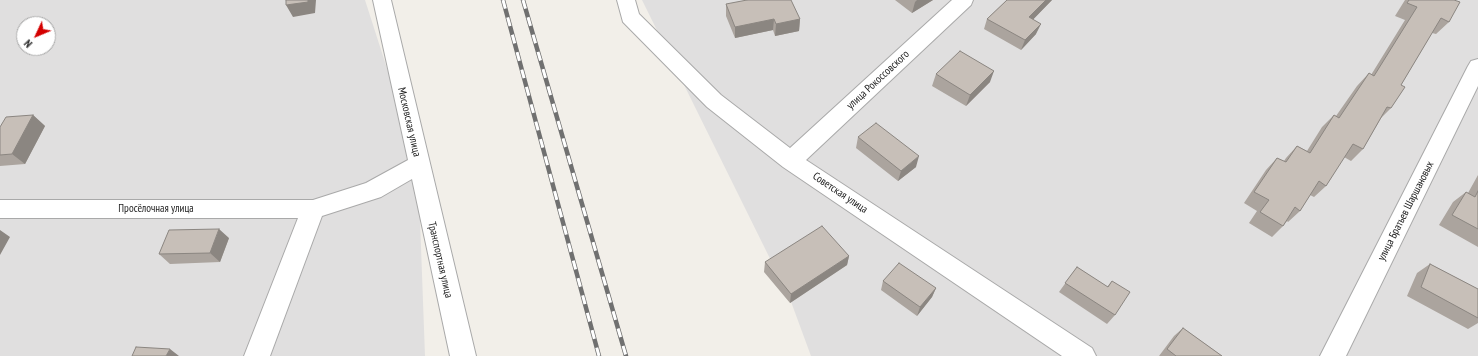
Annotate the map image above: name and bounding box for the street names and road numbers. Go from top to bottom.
street label: улица Рокоссовского [844,48,912,112]
street label: Московская улица [395,86,423,158]
street label: улица Братьев Шаршановых [1375,159,1437,263]
street label: Советская улица [810,170,870,216]
street label: Просёлочная улица [118,202,194,216]
street label: Транспортная улица [425,221,455,299]

